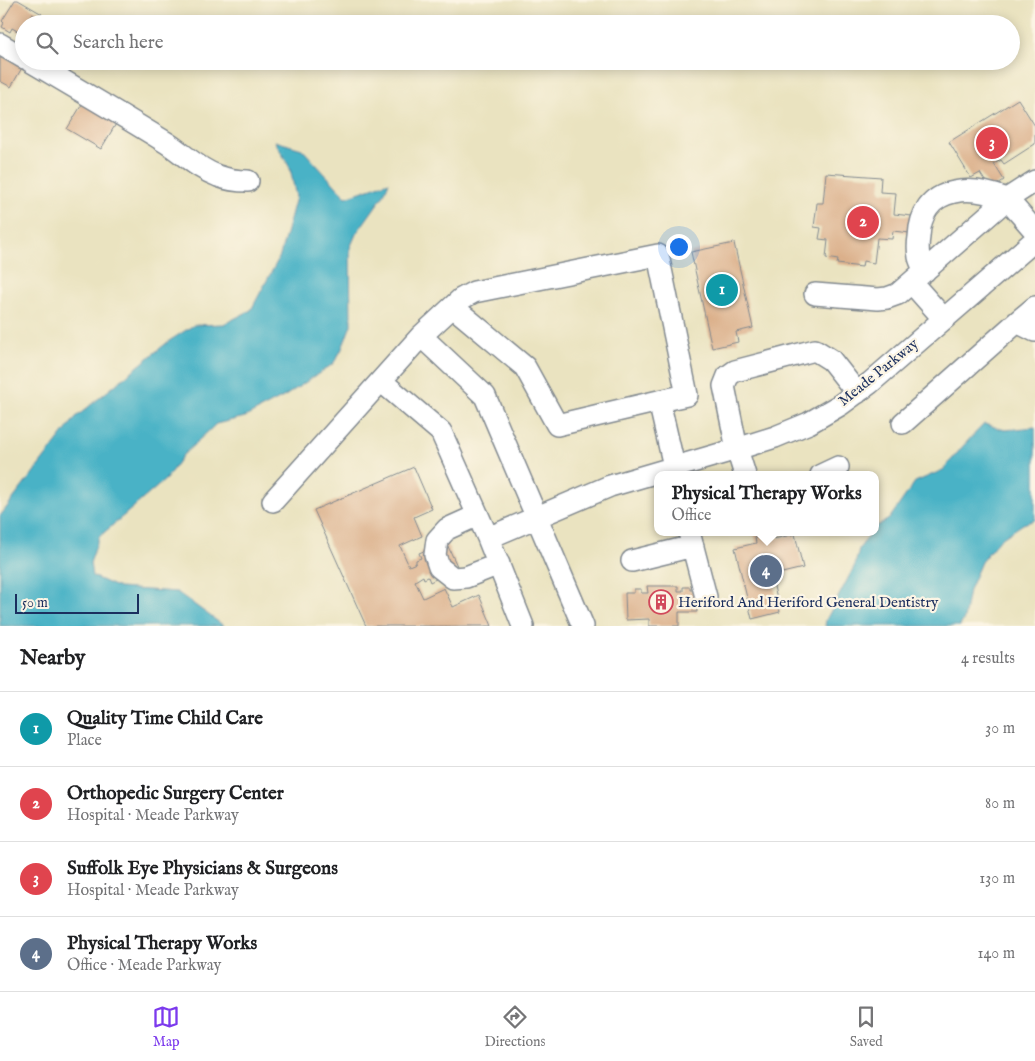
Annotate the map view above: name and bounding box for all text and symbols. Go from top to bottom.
search box [15,15,1020,70]
icon: search [33,29,61,57]
text: Search here [73,31,164,55]
pin: 3 [976,124,1008,162]
pin: 2 [847,203,879,241]
your location [666,234,692,260]
pin: 1 [706,271,738,309]
street label: Meade Parkway [834,334,923,410]
popup [654,471,879,536]
text: Physical Therapy Works [671,482,862,506]
text: Office [671,506,711,526]
pin: 4 [750,552,782,590]
building icon: Heriford And Heriford General Dentistry [648,589,674,615]
scale bar [15,591,139,614]
place label: Heriford And Heriford General Dentistry [678,593,939,612]
text: 50 m [22,594,48,612]
text: Nearby [20,645,85,672]
text: 4 results [961,649,1015,669]
text: Quality Time Child Care [67,707,263,731]
text: 1 [33,719,39,739]
text: 30 m [985,719,1015,739]
text: Place [67,731,102,751]
text: Orthopedic Surgery Center [67,782,284,806]
text: 2 [32,794,40,814]
text: 80 m [985,794,1015,814]
text: Hospital · Meade Parkway [67,806,239,826]
text: Suffolk Eye Physicians & Surgeons [67,857,338,881]
text: 3 [33,869,39,889]
text: 130 m [979,869,1015,889]
text: Hospital · Meade Parkway [67,881,239,901]
text: Physical Therapy Works [67,932,257,956]
text: 4 [32,944,40,964]
text: 140 m [977,944,1015,964]
text: Office · Meade Parkway [67,956,221,976]
tab: Map [152,1003,180,1051]
tab: Directions [484,1003,545,1051]
tab: Saved [850,1003,883,1051]

